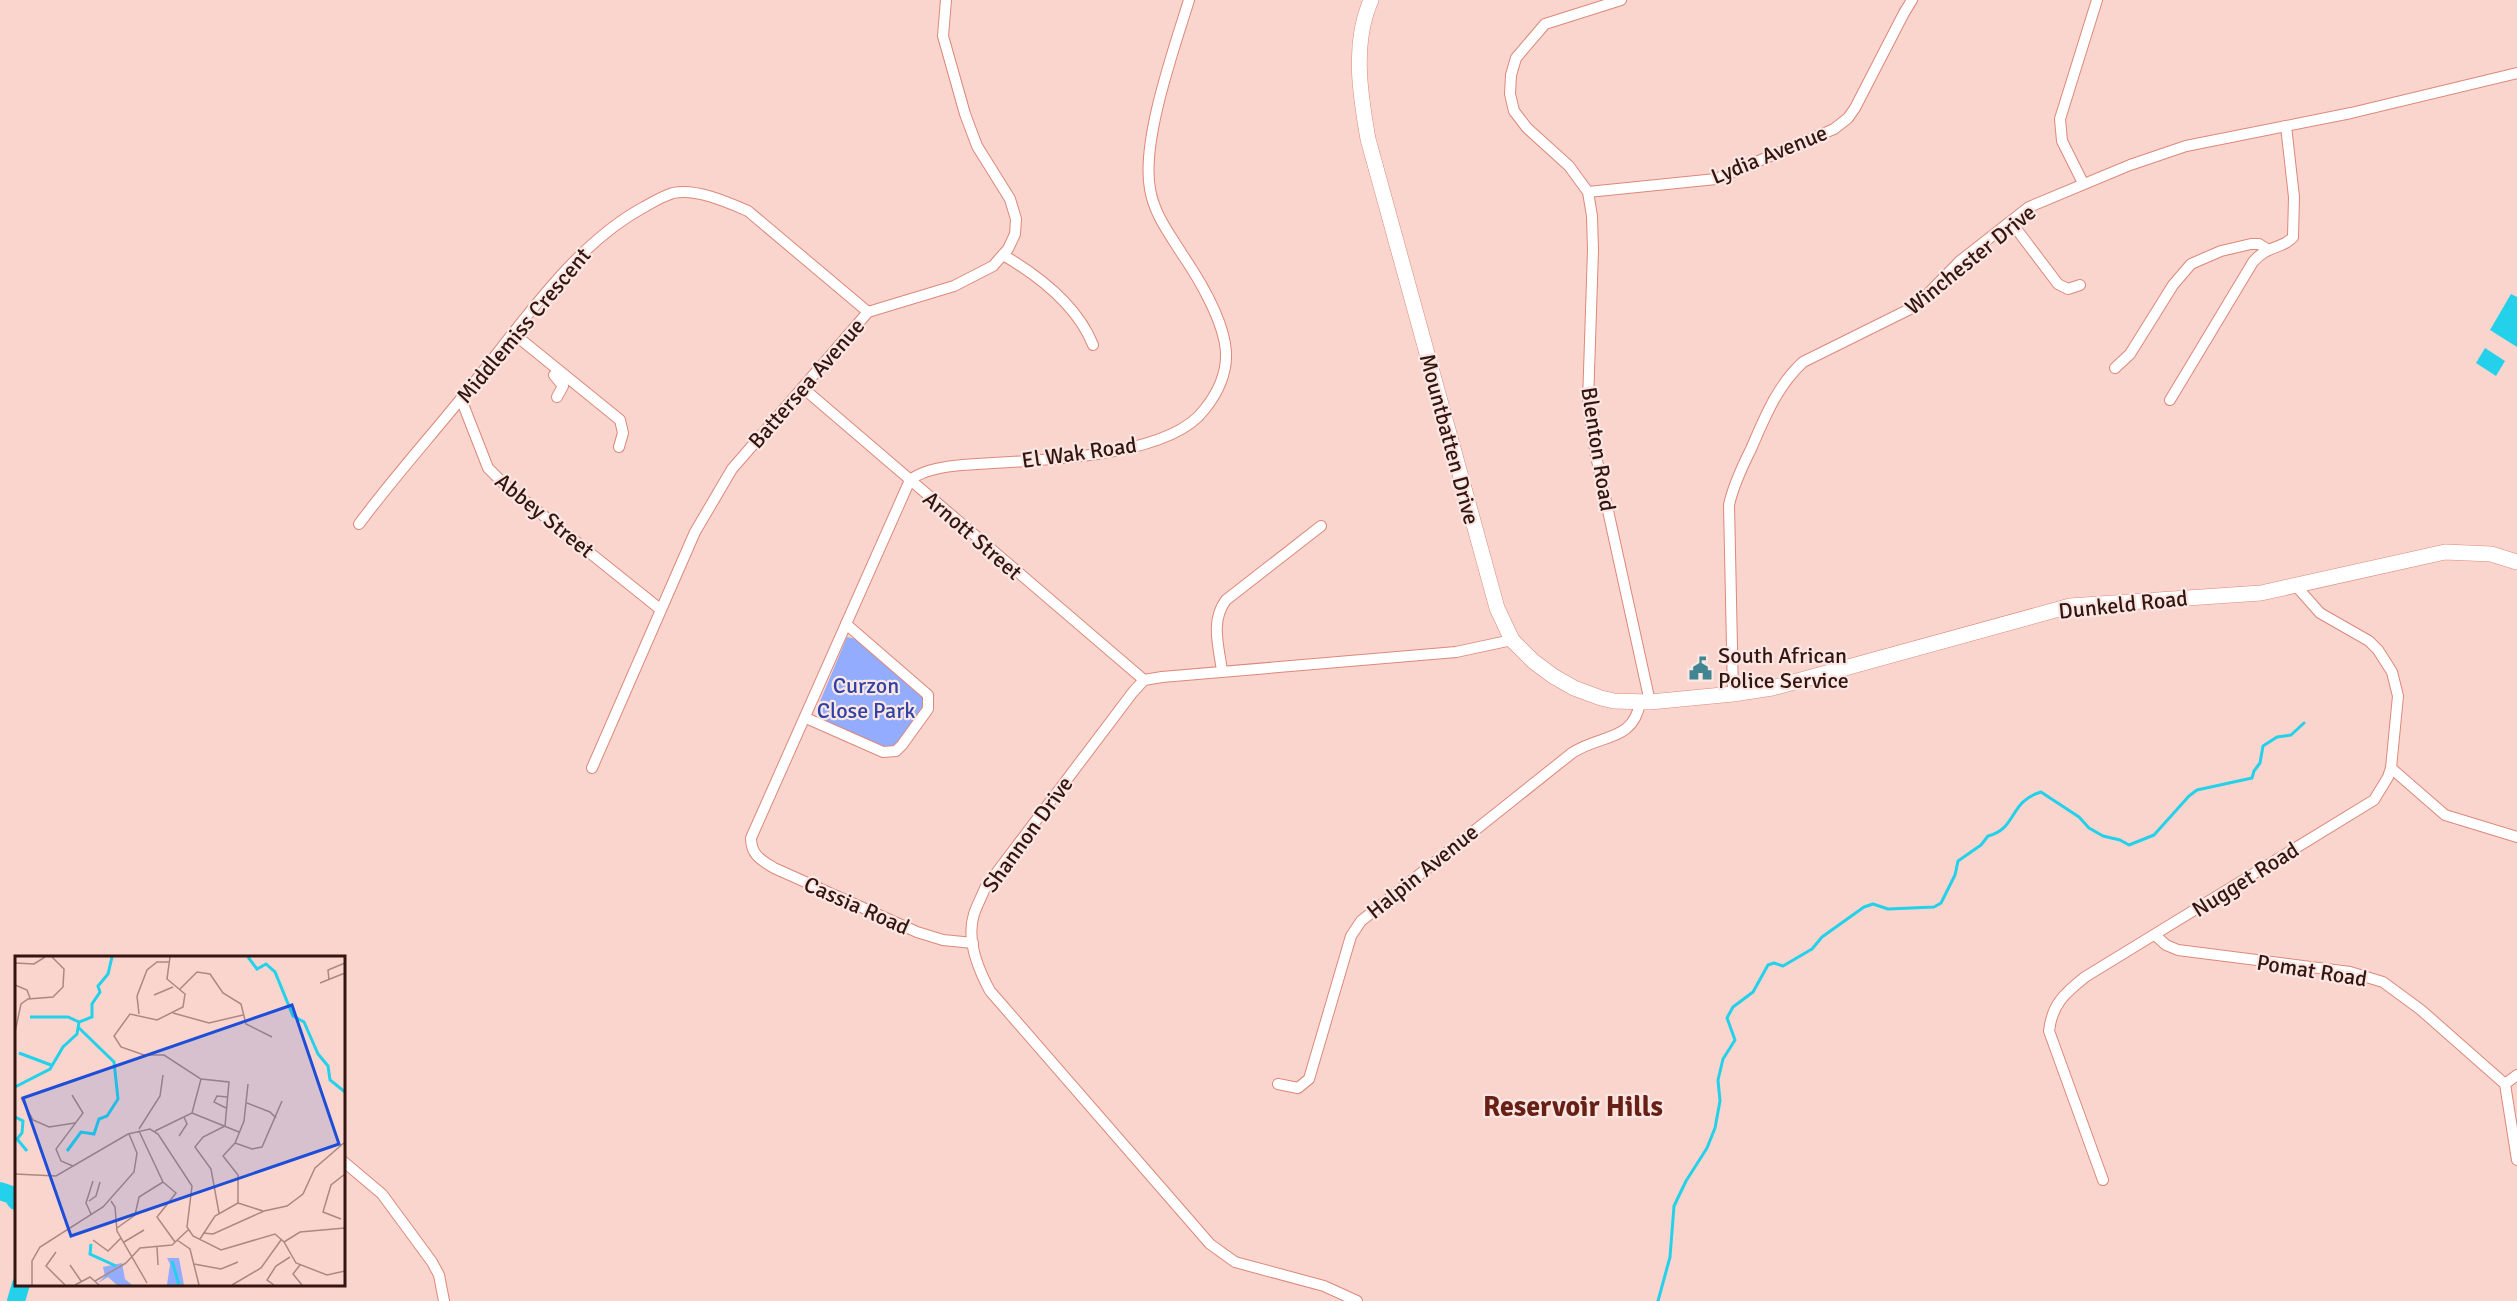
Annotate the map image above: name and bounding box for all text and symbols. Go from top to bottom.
street label: Lydia Avenue [1707,119,1831,190]
street label: Winchester Drive [1900,198,2041,320]
street label: Middlemiss Crescent [451,242,596,408]
street label: Battersea Avenue [742,313,870,454]
street label: Mountbatten Drive [1414,351,1485,527]
street label: Blenton Road [1575,385,1622,513]
street label: El Wak Road [1020,431,1138,474]
street label: Abbey Street [490,467,600,564]
street label: Arnott Street [918,485,1028,586]
street label: Dunkeld Road [2057,584,2189,625]
place label: South African Police Service [1718,642,1849,694]
public building icon: South African Police Service [1687,655,1713,681]
park label: Curzon Close Park [817,672,915,724]
street label: Shannon Drive [976,771,1079,898]
street label: Halpin Avenue [1361,818,1484,925]
street label: Nugget Road [2187,836,2304,923]
street label: Cassia Road [800,870,914,941]
street label: Pomat Road [2255,948,2369,993]
inset map [15,956,345,1286]
district label: Reservoir Hills [1483,1090,1663,1124]

